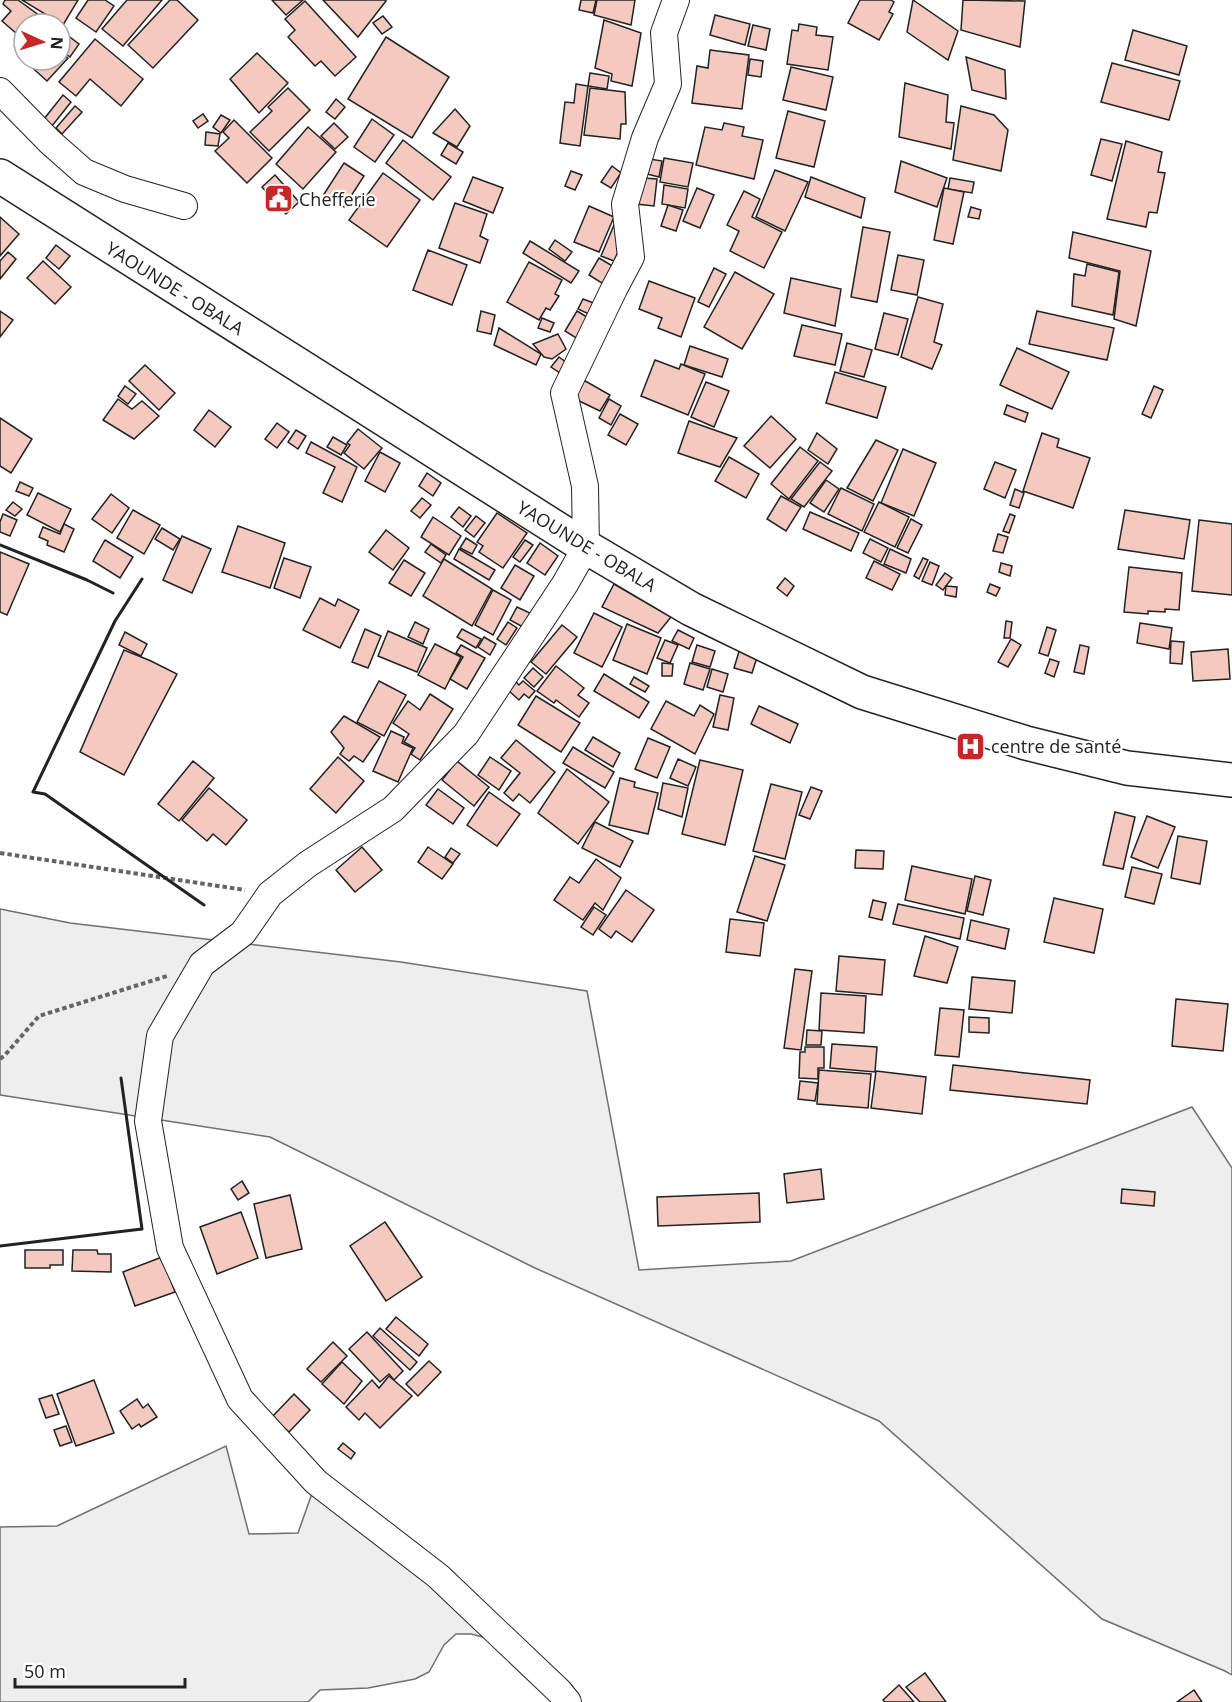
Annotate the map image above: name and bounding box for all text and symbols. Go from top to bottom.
north arrow [12,12,72,72]
text: N [46,36,68,50]
public building icon: Chefferie [262,183,294,215]
place label: Chefferie [299,187,376,211]
street label: YAOUNDE - OBALA [102,236,249,340]
street label: YAOUNDE - OBALA [513,495,661,597]
hospital icon: centre de santé [954,730,986,762]
place label: centre de santé [991,734,1121,758]
scale bar [15,1651,184,1689]
text: 50 m [24,1659,66,1683]

